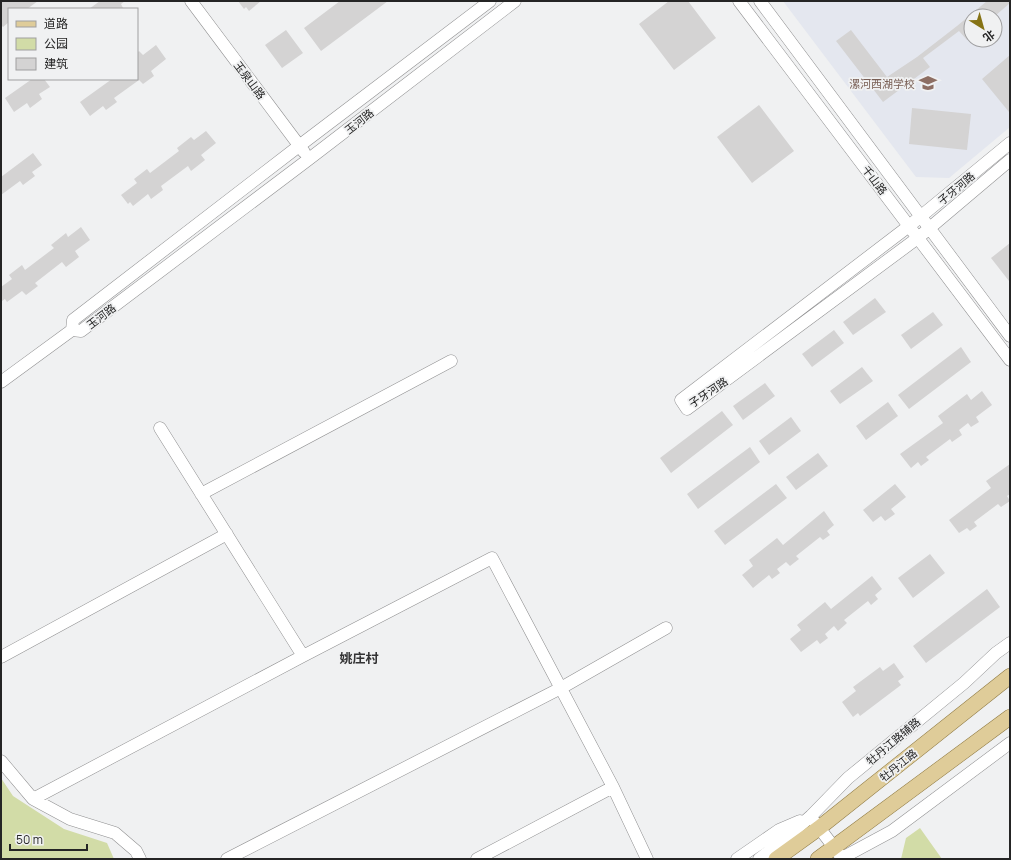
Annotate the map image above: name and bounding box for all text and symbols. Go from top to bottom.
legend [8,8,138,80]
north arrow [963,8,1003,48]
text: 道路 [44,15,68,32]
text: 北 [980,27,998,46]
text: 公园 [44,35,68,52]
text: 建筑 [44,55,68,72]
street label: 玉泉山路 [231,58,269,102]
school or university icon: 漯河西湖学校 [918,73,938,93]
place label: 漯河西湖学校 [849,76,915,91]
street label: 玉河路 [341,105,377,137]
street label: 千山路 [859,162,891,198]
street label: 子牙河路 [934,168,978,208]
street label: 玉河路 [83,300,119,332]
street label: 子牙河路 [686,373,730,411]
district label: 姚庄村 [339,649,379,667]
street label: 牡丹江路辅路 [863,715,923,767]
street label: 牡丹江路 [877,746,919,784]
scale bar [10,826,87,852]
text: 50 m [16,831,43,848]

